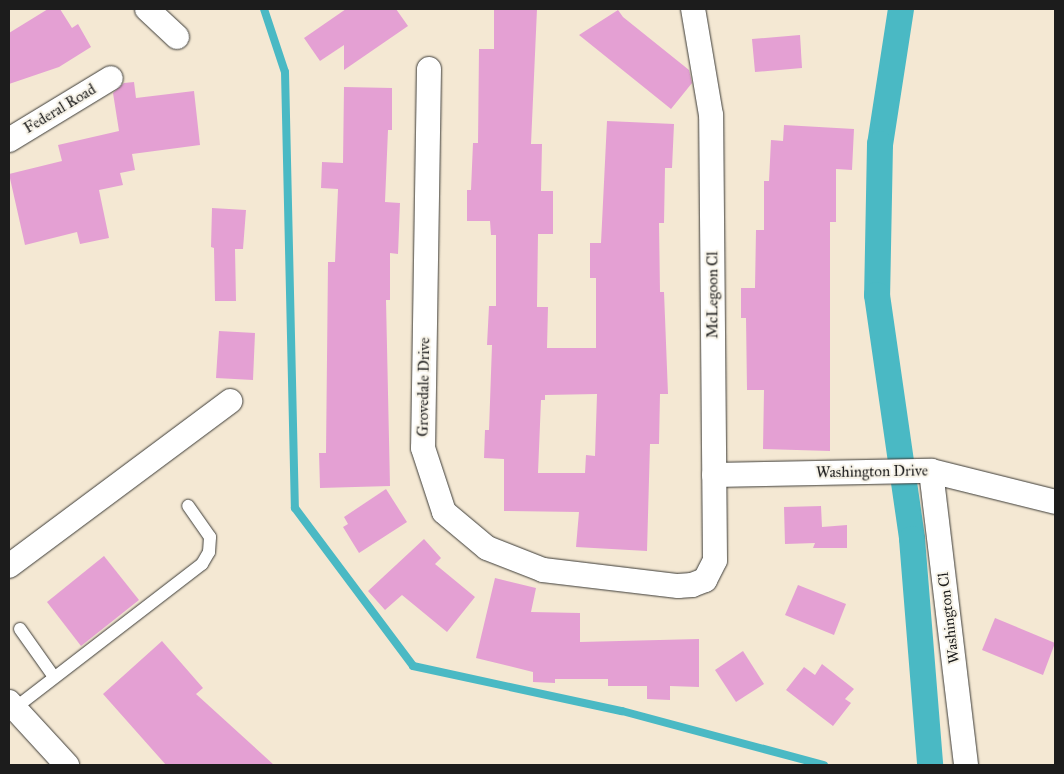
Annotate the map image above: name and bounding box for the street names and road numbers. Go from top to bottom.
street label: Federal Road [21,81,99,137]
street label: McLegoon Cl [704,252,722,338]
street label: Grovedale Drive [414,337,434,437]
street label: Washington Drive [816,462,928,482]
street label: Washington Cl [934,571,964,665]

